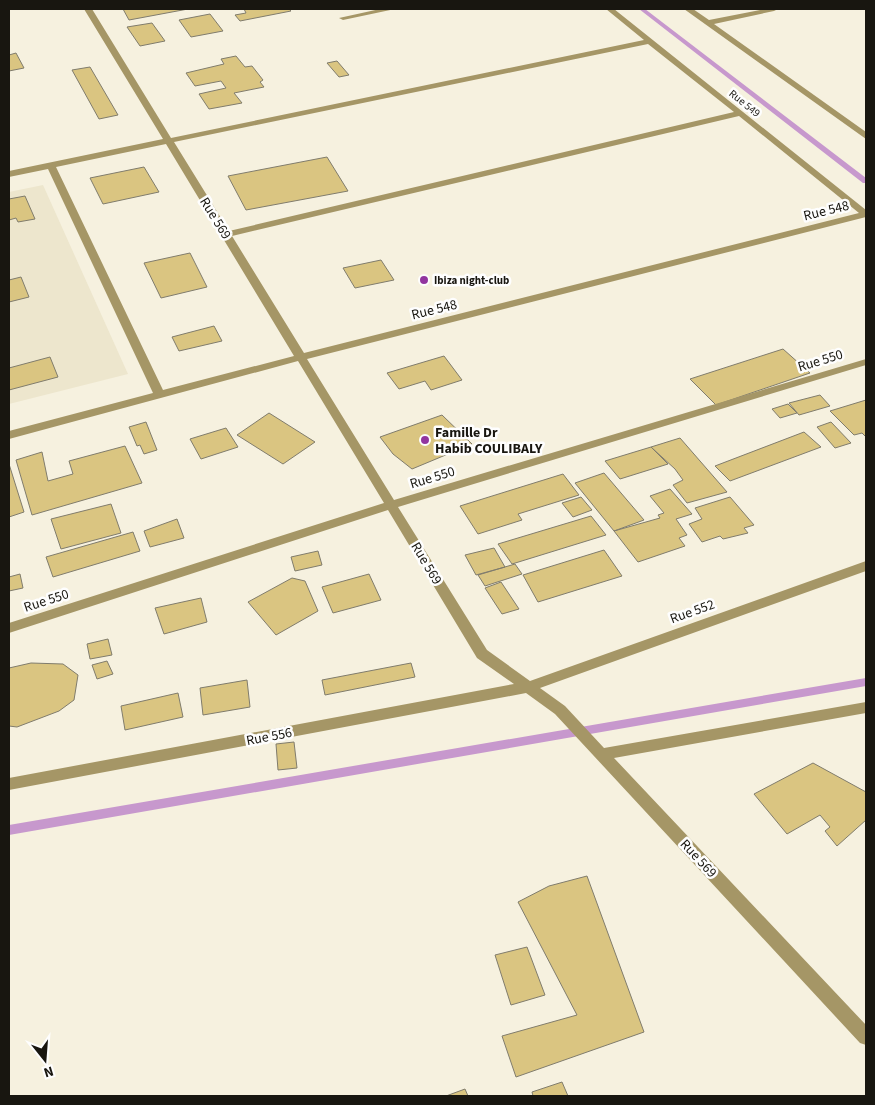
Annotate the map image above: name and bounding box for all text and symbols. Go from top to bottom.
street label: Rue 549 [726,86,764,121]
street label: Rue 569 [194,194,236,243]
street label: Rue 548 [801,196,851,226]
place label: Ibiza night-club [434,273,509,288]
marker: Ibiza night-club [418,274,430,286]
street label: Rue 548 [409,295,459,325]
street label: Rue 550 [795,345,845,377]
place label: Famille Dr Habib COULIBALY [435,423,543,459]
marker: Famille Dr Habib COULIBALY [419,434,431,446]
street label: Rue 550 [407,462,457,494]
street label: Rue 569 [406,539,447,589]
street label: Rue 550 [21,584,71,618]
street label: Rue 552 [667,595,718,629]
street label: Rue 556 [245,723,294,751]
street label: Rue 569 [675,835,721,882]
north arrow [20,1035,70,1085]
text: N [41,1061,56,1082]

